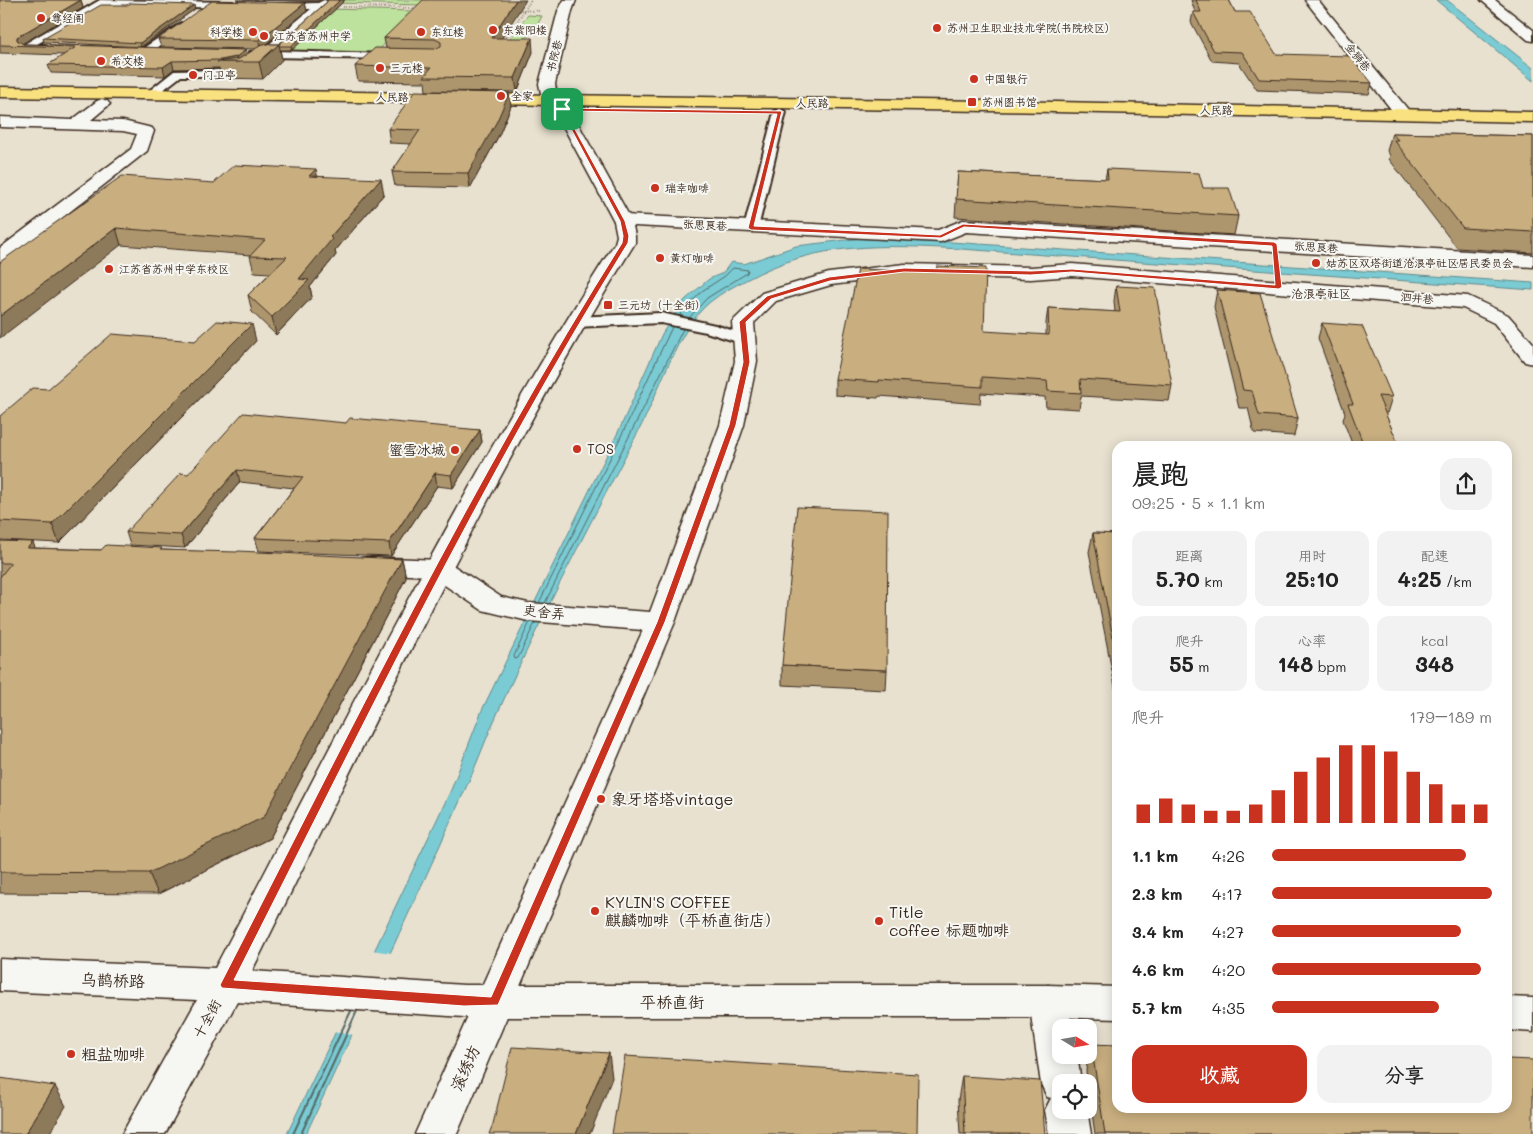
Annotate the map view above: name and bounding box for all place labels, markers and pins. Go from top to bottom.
place label: 尊经阁 [51,10,84,25]
marker: 尊经阁 [35,12,47,24]
place label: 苏州卫生职业技术学院(书院校区) [947,20,1109,35]
place label: 东紫阳楼 [503,22,547,37]
marker: 苏州卫生职业技术学院(书院校区) [931,22,943,34]
place label: 科学楼 [210,24,243,39]
place label: 东红楼 [431,24,464,39]
marker: 东紫阳楼 [487,24,499,36]
marker: 科学楼 [247,26,259,38]
marker: 东红楼 [415,26,427,38]
place label: 江苏省苏州中学 [274,28,351,43]
marker: 江苏省苏州中学 [258,30,270,42]
place label: 希文楼 [111,53,144,68]
marker: 希文楼 [95,55,107,67]
place label: 三元楼 [390,60,423,75]
marker: 三元楼 [374,62,386,74]
place label: 门卫亭 [203,67,236,82]
marker: 门卫亭 [187,69,199,81]
place label: 中国银行 [984,71,1028,86]
marker: 中国银行 [968,73,980,85]
place label: 全家 [511,88,533,103]
pin [541,88,583,130]
marker: 全家 [495,90,507,102]
place label: 苏州图书馆 [982,94,1037,109]
marker: 苏州图书馆 [966,96,978,108]
place label: 瑞幸咖啡 [665,180,709,195]
marker: 瑞幸咖啡 [649,182,661,194]
place label: 黄灯咖啡 [670,250,714,265]
marker: 黄灯咖啡 [654,252,666,264]
place label: 姑苏区双塔街道沧浪亭社区居民委员会 [1326,255,1513,270]
marker: 姑苏区双塔街道沧浪亭社区居民委员会 [1310,257,1322,269]
place label: 江苏省苏州中学东校区 [119,261,229,276]
marker: 江苏省苏州中学东校区 [103,263,115,275]
place label: 三元坊（十全街） [618,297,706,312]
marker: 三元坊（十全街） [602,299,614,311]
place label: TOS [587,439,614,458]
place label: 蜜雪冰城 [389,440,445,459]
marker: TOS [571,443,583,455]
marker: 蜜雪冰城 [449,444,461,456]
place label: 象牙塔塔vintage [611,788,733,809]
marker: 象牙塔塔vintage [595,793,607,805]
place label: KYLIN'S COFFEE 麒麟咖啡（平桥直街店） [605,891,781,930]
place label: Title coffee 标题咖啡 [889,901,1009,940]
marker: KYLIN'S COFFEE 麒麟咖啡（平桥直街店） [589,905,601,917]
marker: Title coffee 标题咖啡 [873,915,885,927]
place label: 粗盐咖啡 [81,1043,145,1064]
marker: 粗盐咖啡 [65,1048,77,1060]

